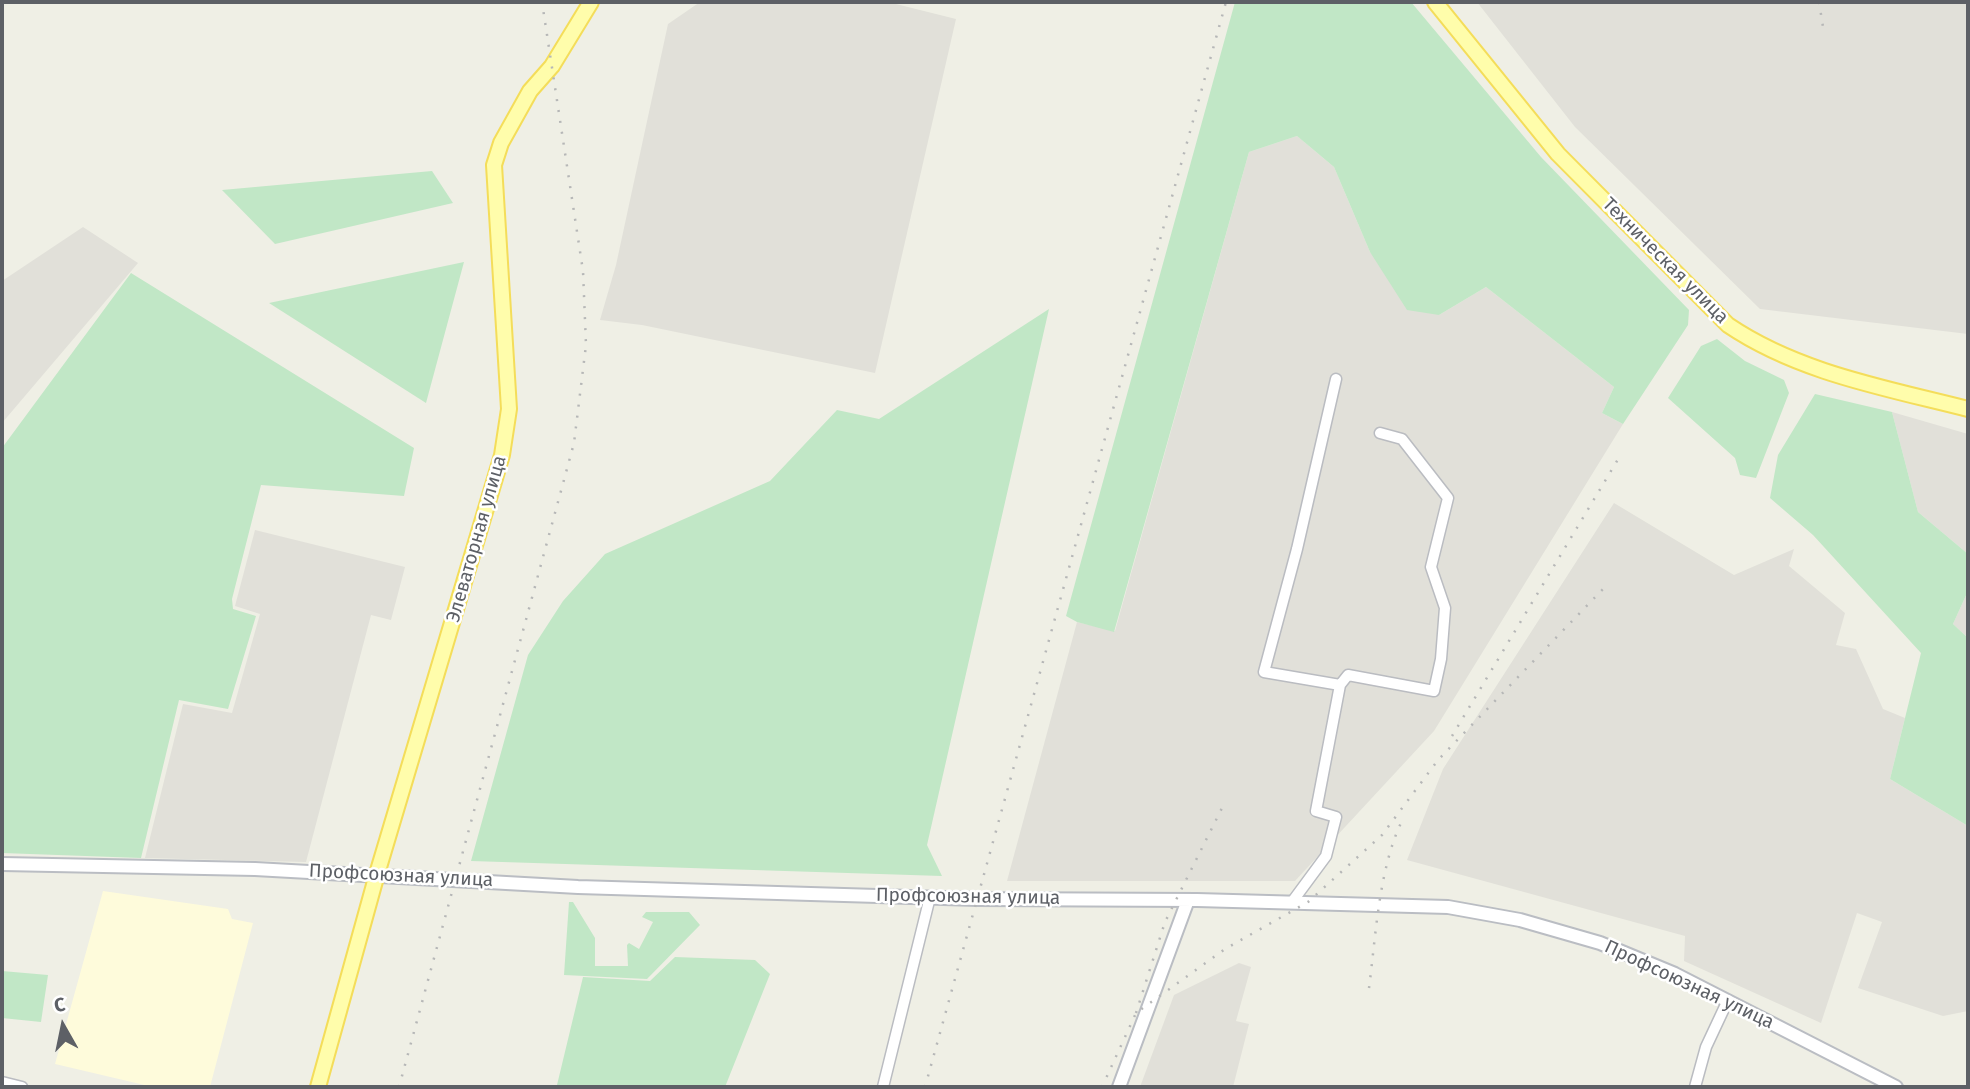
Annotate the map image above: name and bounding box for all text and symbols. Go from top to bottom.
street label: Техническая улица [1597,193,1733,329]
street label: Элеваторная улица [442,453,512,625]
street label: Профсоюзная улица [308,860,494,892]
street label: Профсоюзная улица [876,884,1060,910]
street label: Профсоюзная улица [1601,936,1777,1034]
north arrow [28,991,98,1061]
text: С [52,993,67,1017]

